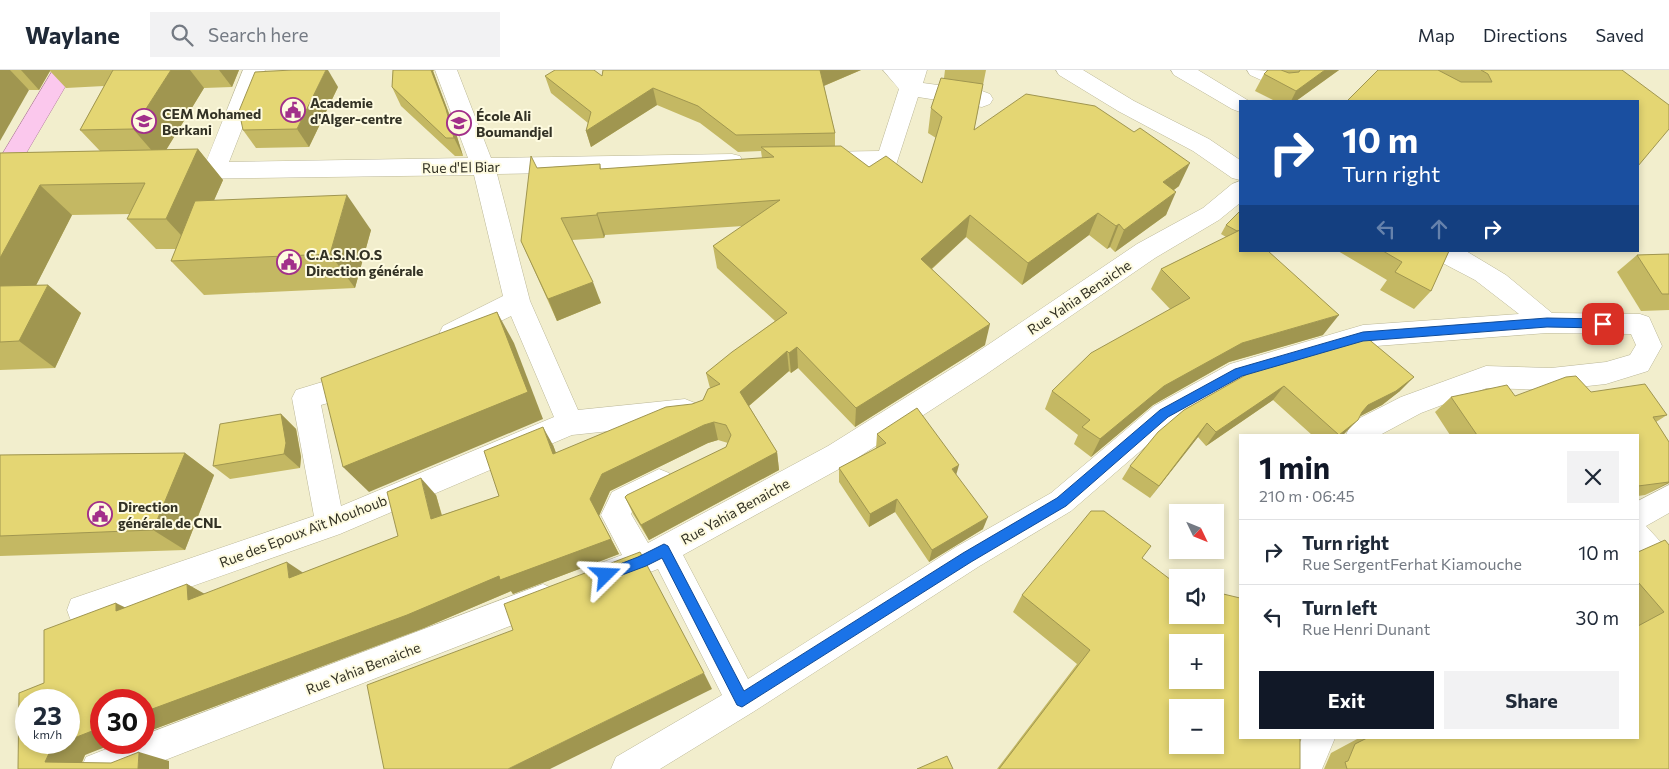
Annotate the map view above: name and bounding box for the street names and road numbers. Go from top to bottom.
street label: Rue d'El Biar [422,158,501,176]
street label: Rue Yahia Benaiche [1024,256,1134,338]
street label: Rue Yahia Benaiche [678,474,792,548]
street label: Rue des Epoux Aït Mouhoub [217,491,389,571]
street label: Rue Yahia Benaiche [303,638,423,698]

